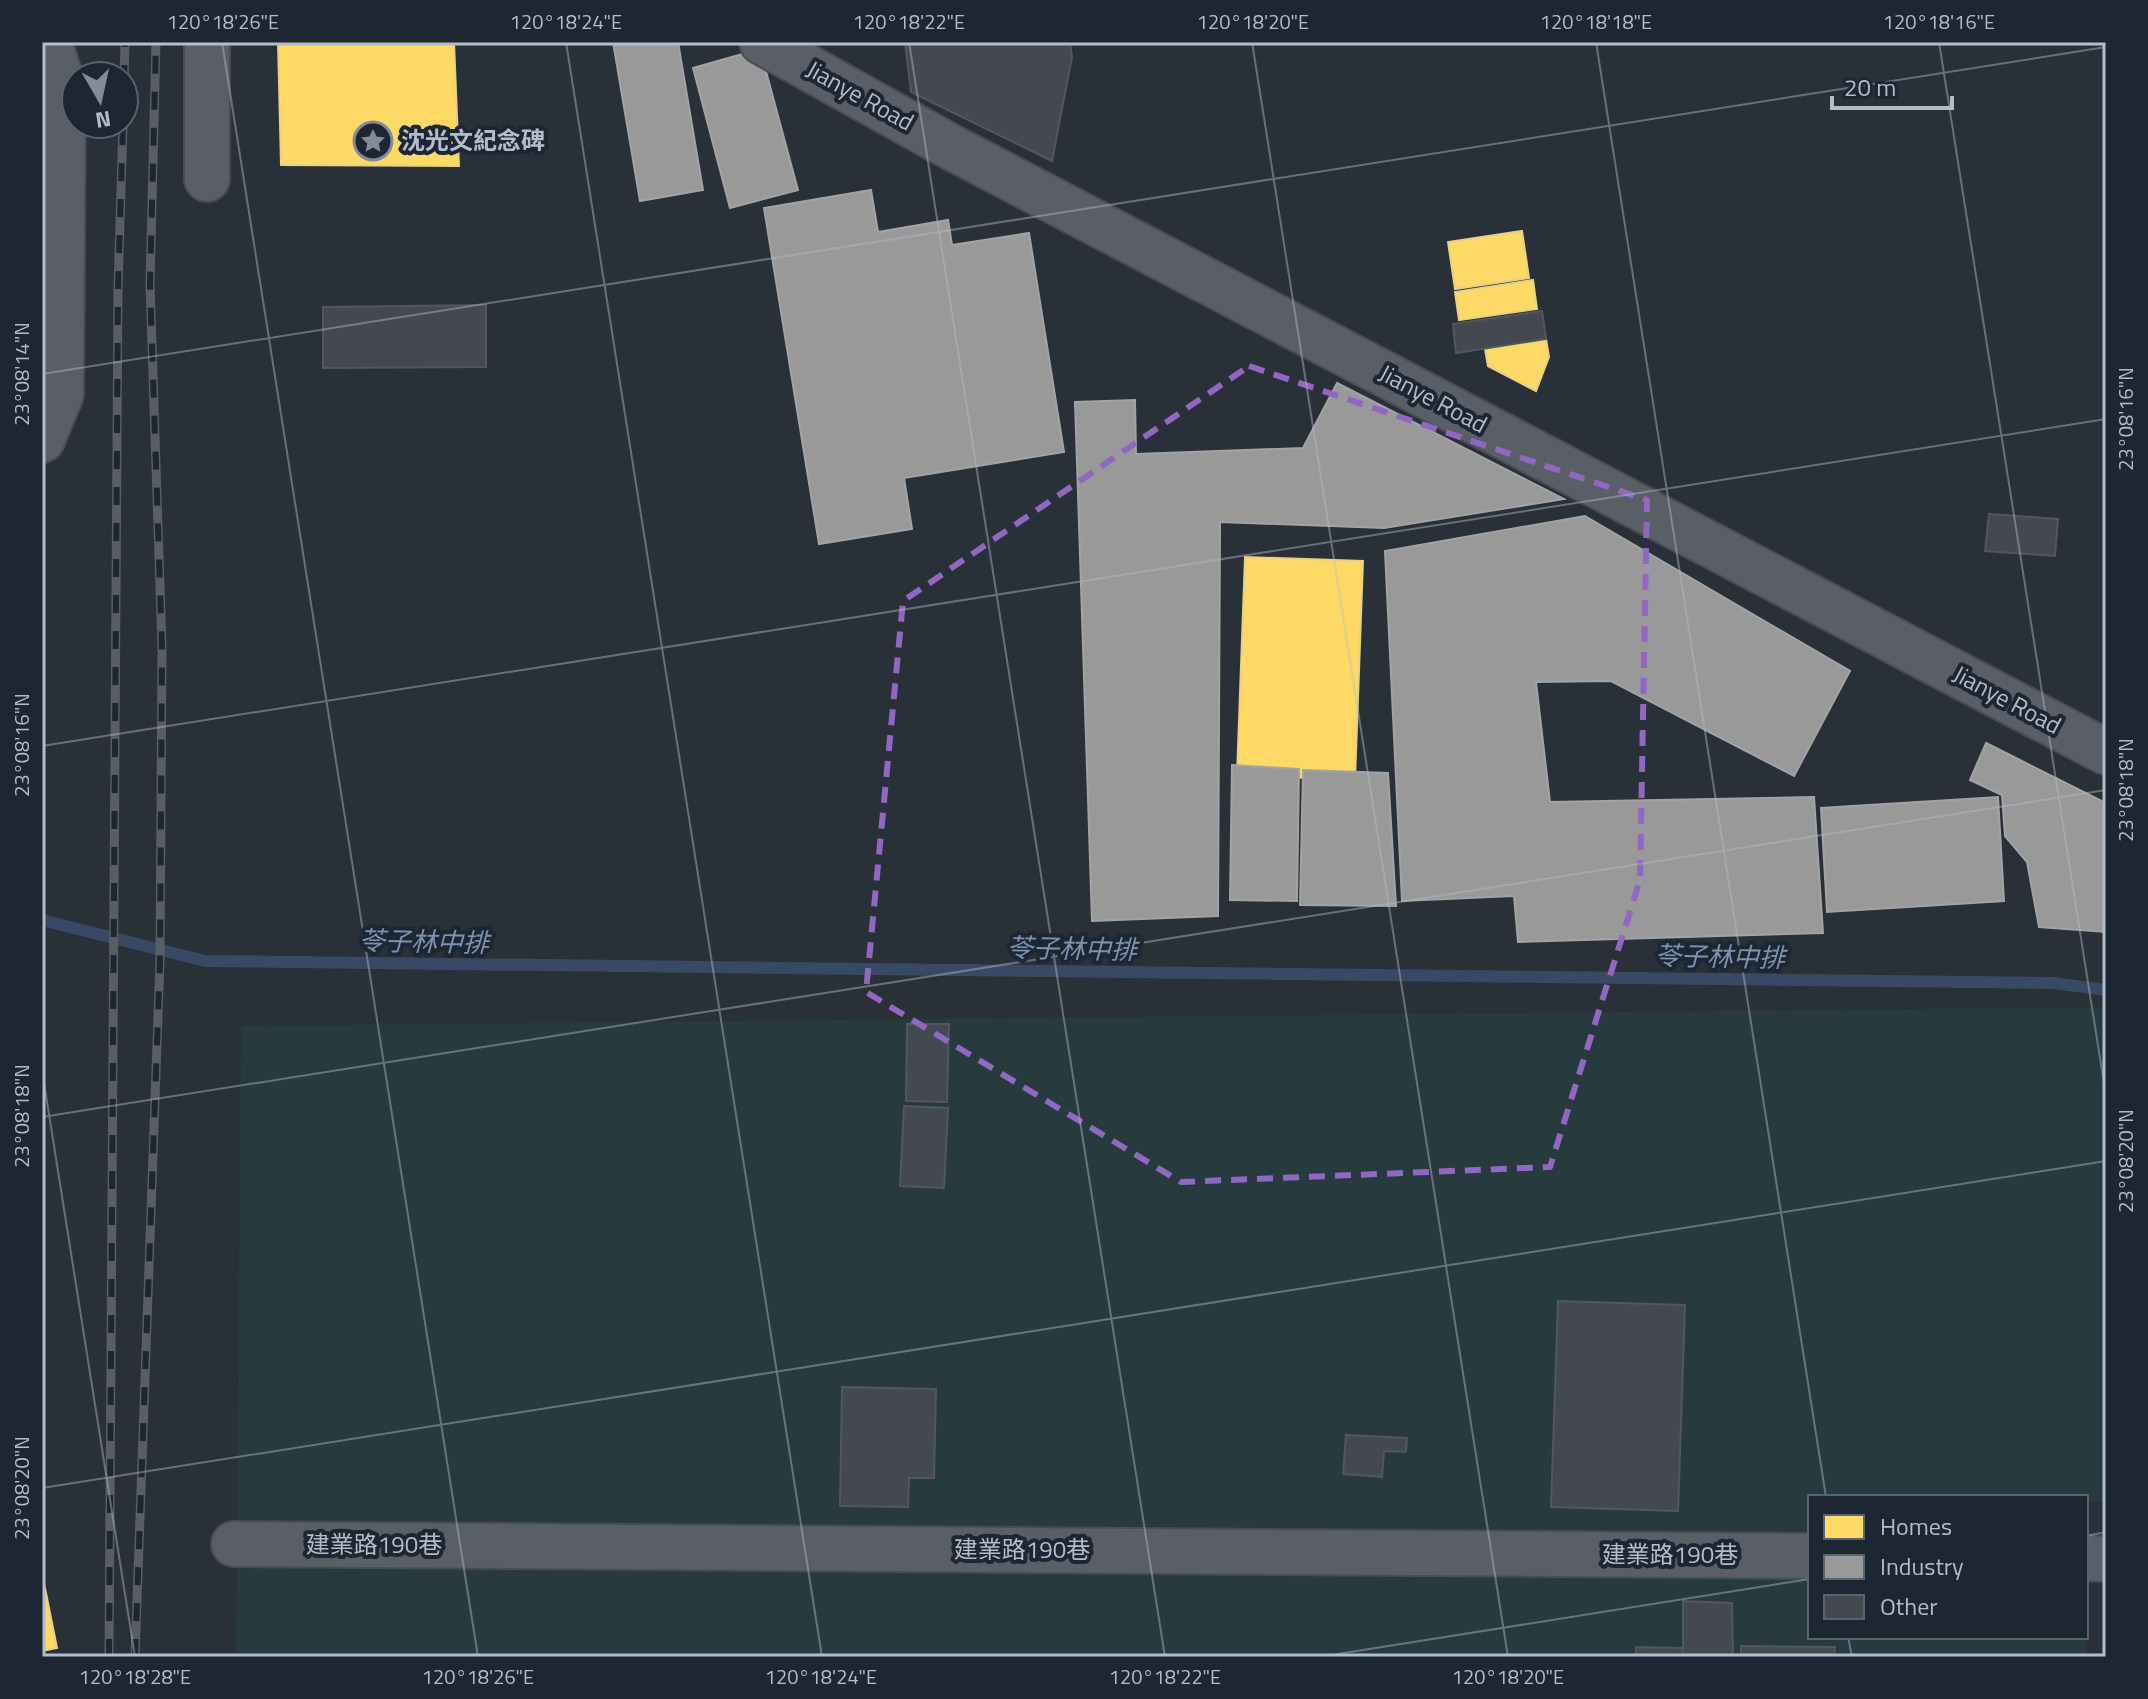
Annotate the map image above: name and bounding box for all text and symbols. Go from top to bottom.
text: 120°18'26"E [167,6,279,37]
text: 120°18'24"E [510,6,622,37]
text: 120°18'22"E [853,6,965,37]
text: 120°18'20"E [1197,6,1309,37]
text: 120°18'18"E [1540,6,1652,37]
text: 120°18'16"E [1883,6,1995,37]
street label: Jianye Road [800,51,921,139]
north arrow [60,60,140,140]
scale bar [1832,60,1952,110]
text: 20 m [1844,69,1896,105]
text: N [93,102,113,138]
place icon: 沈光文紀念碑 [352,120,394,162]
place label: 沈光文紀念碑 [401,122,545,158]
text: 23°08'14"N [6,322,37,426]
street label: Jianye Road [1373,355,1494,442]
text: 23°08'16"N [2110,367,2141,471]
street label: Jianye Road [1947,656,2068,743]
text: 23°08'16"N [6,693,37,797]
text: 23°08'18"N [2110,738,2141,842]
water label: 苓子林中排 [359,921,492,962]
water label: 苓子林中排 [1007,928,1140,969]
water label: 苓子林中排 [1655,936,1788,977]
text: 23°08'18"N [6,1064,37,1168]
text: 23°08'20"N [2110,1109,2141,1213]
text: 23°08'20"N [6,1436,37,1540]
legend [1808,1495,2088,1639]
text: Homes [1880,1508,1952,1544]
street label: 建業路190巷 [306,1526,442,1562]
street label: 建業路190巷 [954,1531,1090,1567]
street label: 建業路190巷 [1602,1536,1738,1572]
text: Industry [1880,1548,1964,1584]
text: Other [1880,1588,1938,1624]
text: 120°18'28"E [79,1661,191,1692]
text: 120°18'26"E [422,1661,534,1692]
text: 120°18'24"E [765,1661,877,1692]
text: 120°18'22"E [1109,1661,1221,1692]
text: 120°18'20"E [1452,1661,1564,1692]

